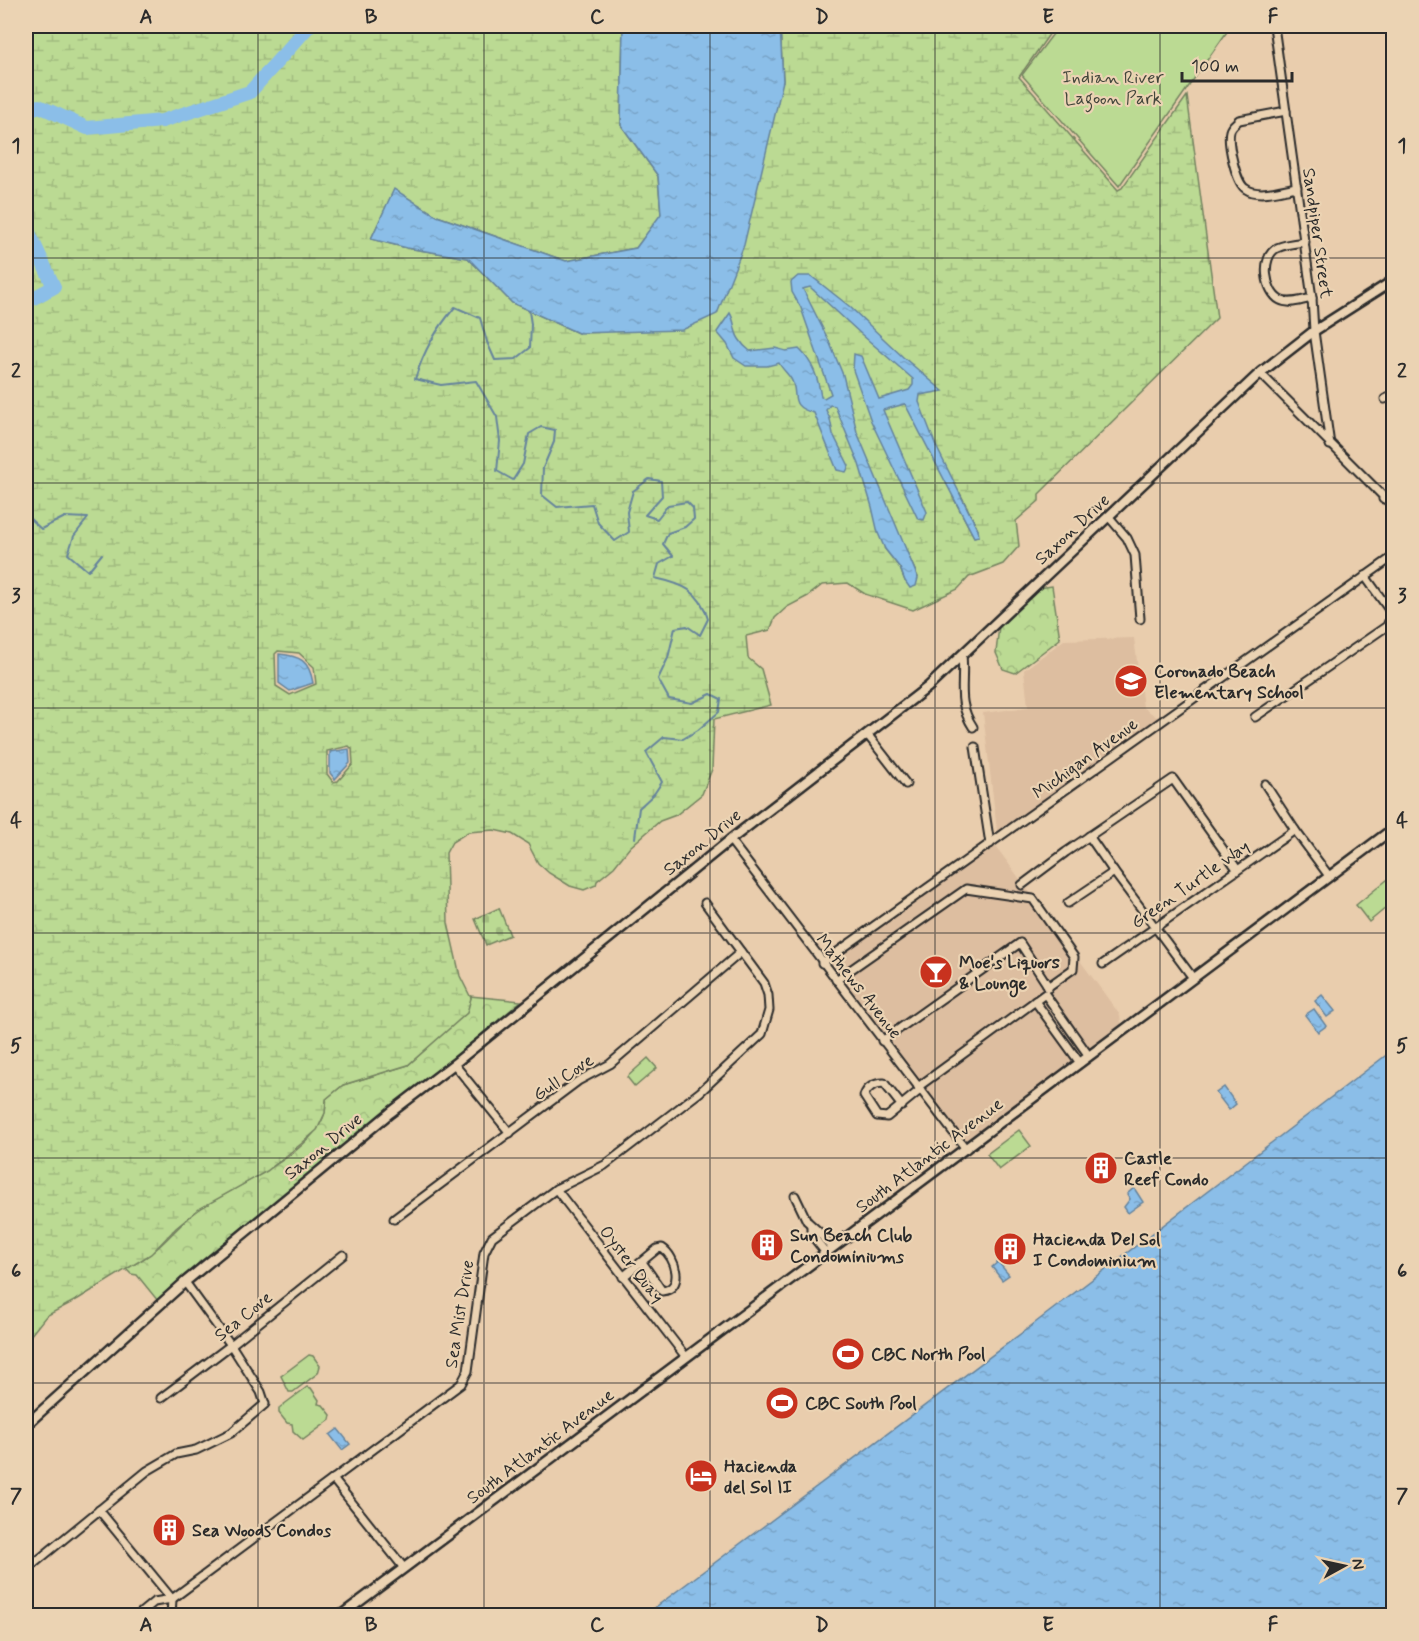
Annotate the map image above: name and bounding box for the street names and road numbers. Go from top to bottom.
street label: Sandpiper Street [1296,166,1338,300]
street label: Saxon Drive [1030,489,1115,571]
street label: Michigan Avenue [1028,712,1143,805]
street label: Saxon Drive [658,804,747,882]
street label: Green Turtle Way [1126,835,1255,935]
street label: Mathews Avenue [810,929,907,1044]
street label: Gull Cove [528,1049,599,1107]
street label: South Atlantic Avenue [851,1092,1008,1219]
street label: Saxon Drive [279,1108,368,1186]
street label: Oyster Quay [593,1221,669,1308]
street label: Sea Mist Drive [440,1258,480,1370]
street label: Sea Cove [210,1286,278,1348]
street label: South Atlantic Avenue [462,1383,619,1510]

